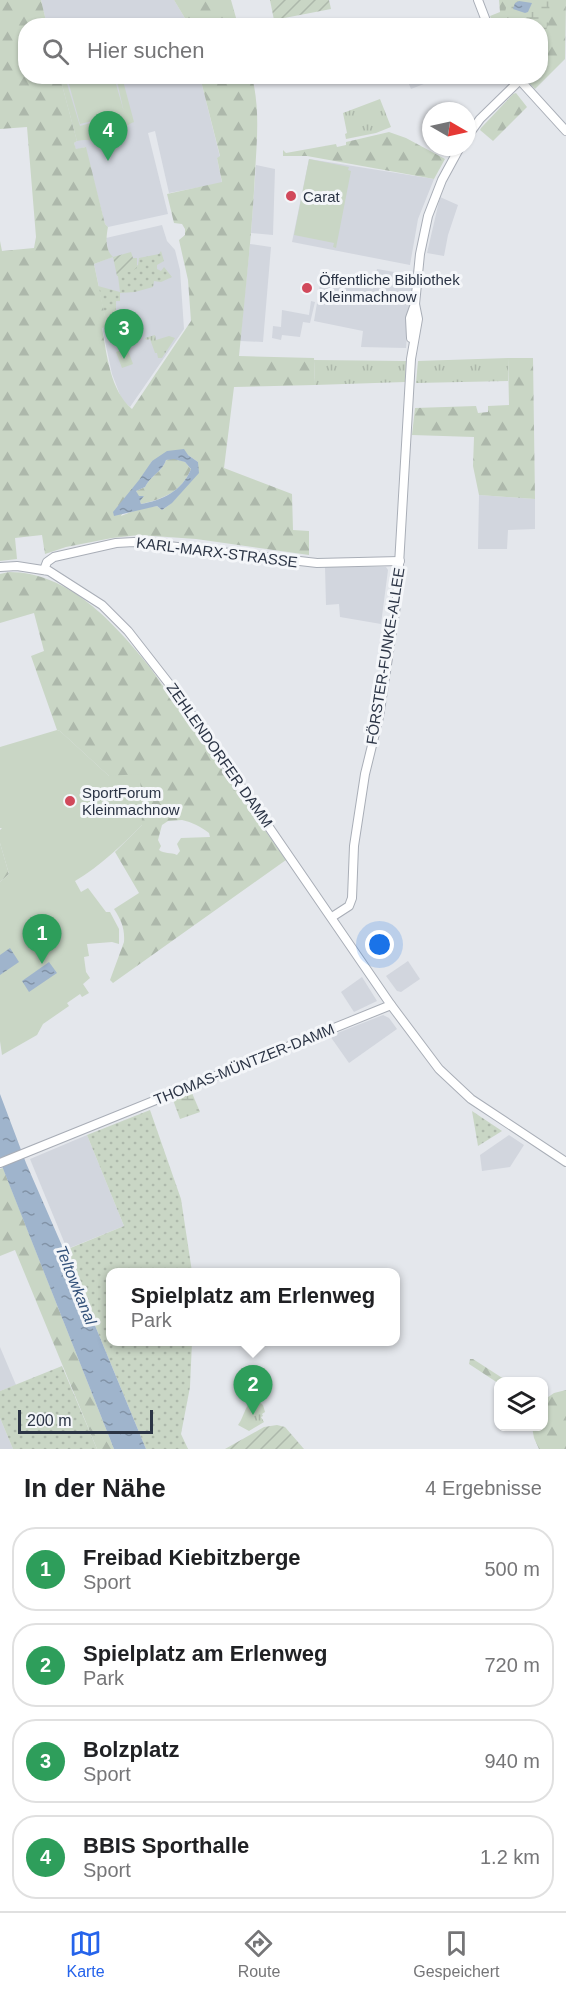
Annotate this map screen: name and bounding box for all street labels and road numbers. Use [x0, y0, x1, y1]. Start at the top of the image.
street label: KARL-MARX-STRASSE [135, 534, 299, 570]
street label: FÖRSTER-FUNKE-ALLEE [363, 566, 407, 746]
street label: ZEHLENDORFER DAMM [164, 679, 276, 831]
street label: THOMAS-MÜNTZER-DAMM [151, 1020, 337, 1108]

